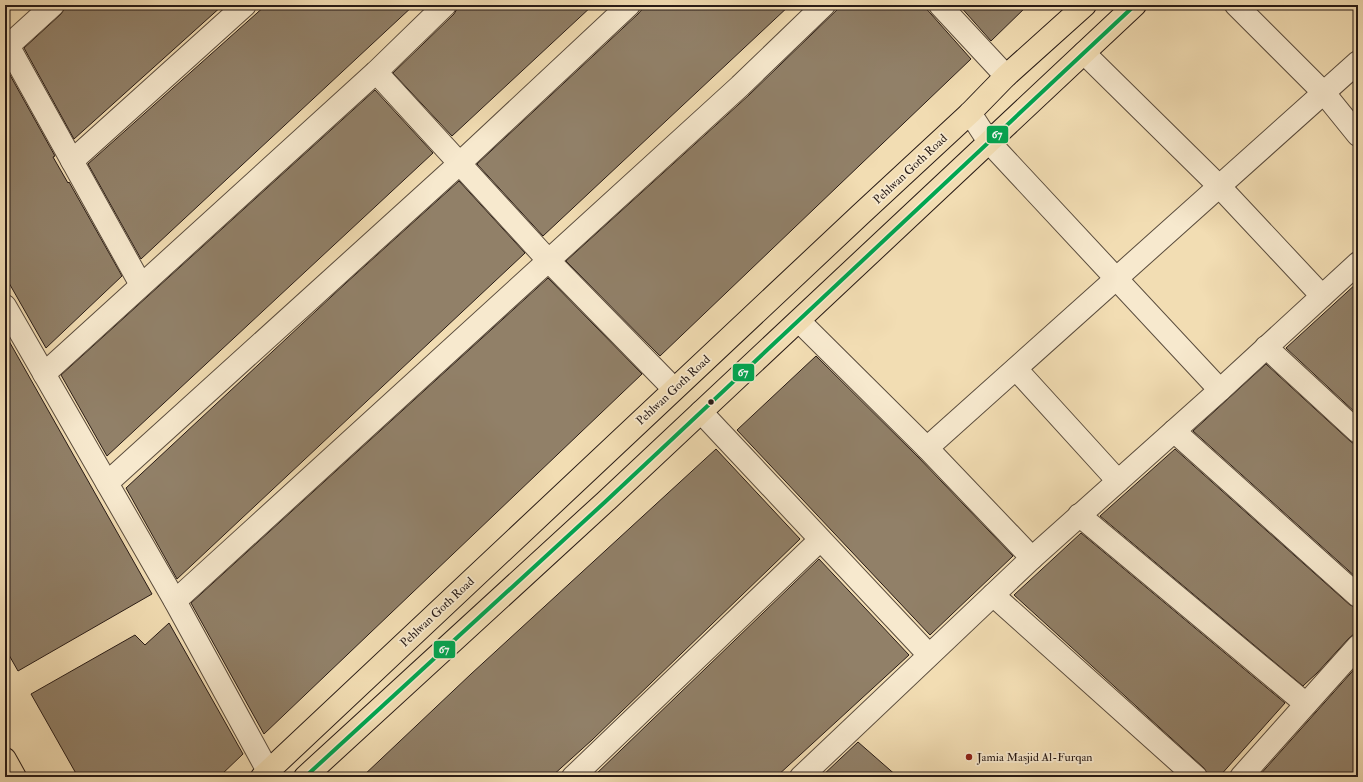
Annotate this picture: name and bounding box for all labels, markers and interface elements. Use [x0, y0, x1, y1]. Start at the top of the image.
line badge: 67 [986, 125, 1009, 144]
text: 67 [992, 128, 1003, 141]
street label: Pehlwan Goth Road [870, 131, 951, 207]
street label: Pehlwan Goth Road [633, 352, 714, 428]
line badge: 67 [732, 363, 755, 382]
text: 67 [738, 366, 749, 379]
unlabelled marker [706, 397, 716, 407]
street label: Pehlwan Goth Road [397, 574, 478, 650]
line badge: 67 [433, 640, 456, 659]
text: 67 [439, 643, 450, 656]
place label: Jamia Masjid Al-Furqan [976, 750, 1093, 765]
marker: Jamia Masjid Al-Furqan [964, 752, 974, 762]

